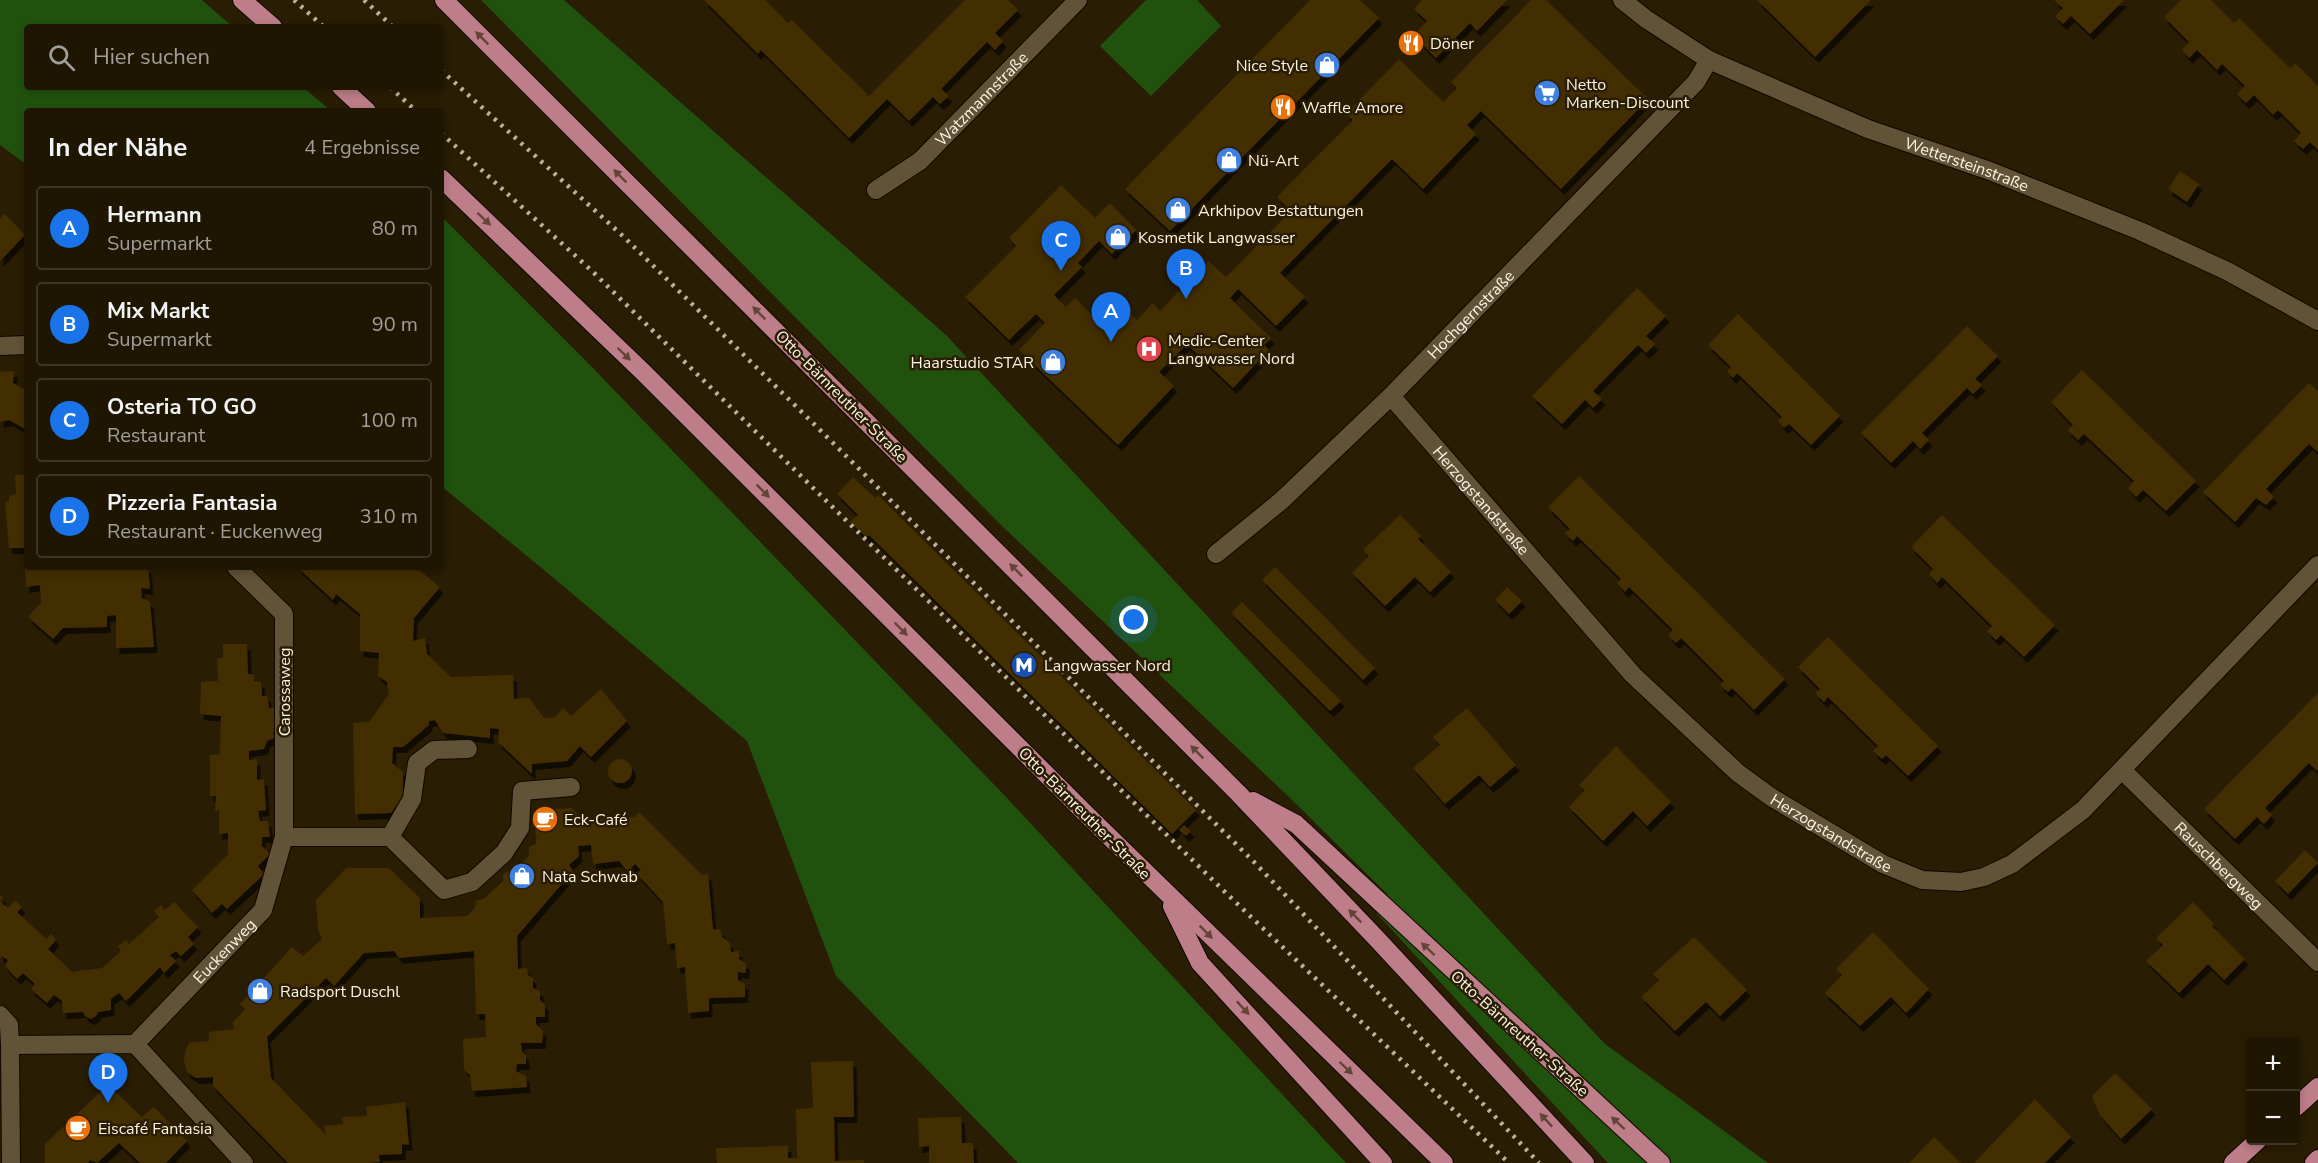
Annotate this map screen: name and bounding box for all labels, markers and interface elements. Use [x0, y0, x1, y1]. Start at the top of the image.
search box [24, 24, 444, 90]
restaurant icon: Döner [1396, 28, 1426, 58]
one-way arrow [476, 32, 490, 46]
place label: Döner [1430, 33, 1474, 55]
icon: search [45, 41, 78, 74]
text: Hier suchen [93, 42, 210, 72]
street label: Watzmannstraße [930, 47, 1033, 151]
shop icon: Nice Style [1312, 50, 1342, 80]
place label: Nice Style [1236, 55, 1308, 77]
place label: Netto Marken-Discount [1566, 74, 1690, 114]
supermarket icon: Netto Marken-Discount [1532, 78, 1562, 108]
restaurant icon: Waffle Amore [1268, 92, 1298, 122]
place label: Waffle Amore [1302, 97, 1403, 119]
text: In der Nähe [48, 130, 187, 165]
street label: Wettersteinstraße [1902, 132, 2032, 197]
text: 4 Ergebnisse [304, 134, 420, 161]
shop icon: Nü-Art [1214, 145, 1244, 175]
place label: Nü-Art [1248, 150, 1299, 172]
one-way arrow [614, 169, 628, 183]
shop icon: Arkhipov Bestattungen [1163, 195, 1193, 225]
text: Hermann [107, 200, 202, 230]
place label: Arkhipov Bestattungen [1198, 200, 1364, 222]
one-way arrow [476, 211, 490, 225]
text: A [62, 215, 77, 242]
text: 80 m [372, 215, 418, 242]
pin: C [1042, 222, 1080, 271]
shop icon: Kosmetik Langwasser [1103, 222, 1133, 252]
place label: Kosmetik Langwasser [1138, 227, 1295, 249]
text: Supermarkt [107, 230, 212, 257]
pin: B [1166, 250, 1206, 299]
street label: Hochgernstraße [1423, 266, 1520, 364]
pin: A [1092, 292, 1130, 342]
text: Mix Markt [107, 296, 209, 326]
one-way arrow [752, 307, 766, 321]
text: B [63, 311, 76, 338]
text: 90 m [372, 311, 418, 338]
text: Supermarkt [107, 326, 212, 353]
street label: Otto-Bärnreuther-Straße [770, 326, 912, 468]
place label: Medic-Center Langwasser Nord [1168, 330, 1295, 370]
hospital icon: Medic-Center Langwasser Nord [1134, 334, 1164, 364]
one-way arrow [617, 346, 631, 360]
shop icon: Haarstudio STAR [1038, 347, 1068, 377]
place label: Haarstudio STAR [911, 352, 1034, 374]
text: Osteria TO GO [107, 392, 257, 422]
text: C [63, 407, 76, 434]
text: 100 m [360, 407, 418, 434]
text: Restaurant [107, 422, 205, 449]
street label: Herzogstandstraße [1427, 442, 1534, 560]
one-way arrow [755, 483, 769, 497]
text: Pizzeria Fantasia [107, 488, 277, 518]
text: D [62, 503, 77, 530]
text: 310 m [360, 503, 418, 530]
text: Restaurant · Euckenweg [107, 518, 323, 545]
one-way arrow [1009, 563, 1023, 577]
your location [1119, 605, 1148, 634]
one-way arrow [893, 621, 907, 635]
street label: Carossaweg [274, 648, 296, 736]
metro station icon: Langwasser Nord [1009, 650, 1039, 680]
place label: Langwasser Nord [1044, 655, 1171, 677]
street label: Otto-Bärnreuther-Straße [1013, 743, 1155, 885]
one-way arrow [1190, 745, 1204, 759]
street label: Herzogstandstraße [1766, 789, 1895, 878]
cafe icon: Eck-Café [530, 804, 560, 834]
place label: Eck-Café [564, 809, 628, 831]
street label: Rauschbergweg [2169, 817, 2268, 915]
shop icon: Nata Schwab [507, 861, 537, 891]
place label: Nata Schwab [542, 866, 638, 888]
one-way arrow [1349, 910, 1363, 924]
street label: Euckenweg [188, 914, 261, 989]
one-way arrow [1198, 925, 1212, 939]
one-way arrow [1421, 943, 1436, 956]
street label: Otto-Bärnreuther-Straße [1445, 966, 1593, 1102]
shop icon: Radsport Duschl [245, 976, 275, 1006]
place label: Radsport Duschl [280, 981, 400, 1003]
one-way arrow [1236, 1001, 1250, 1016]
map controls [2246, 1037, 2300, 1145]
button: + [2246, 1037, 2300, 1091]
pin: D [88, 1054, 128, 1103]
one-way arrow [1338, 1061, 1353, 1075]
button: − [2246, 1091, 2300, 1145]
cafe icon: Eiscafé Fantasia [63, 1113, 93, 1143]
one-way arrow [1540, 1113, 1553, 1128]
one-way arrow [1611, 1116, 1626, 1130]
place label: Eiscafé Fantasia [98, 1118, 212, 1140]

